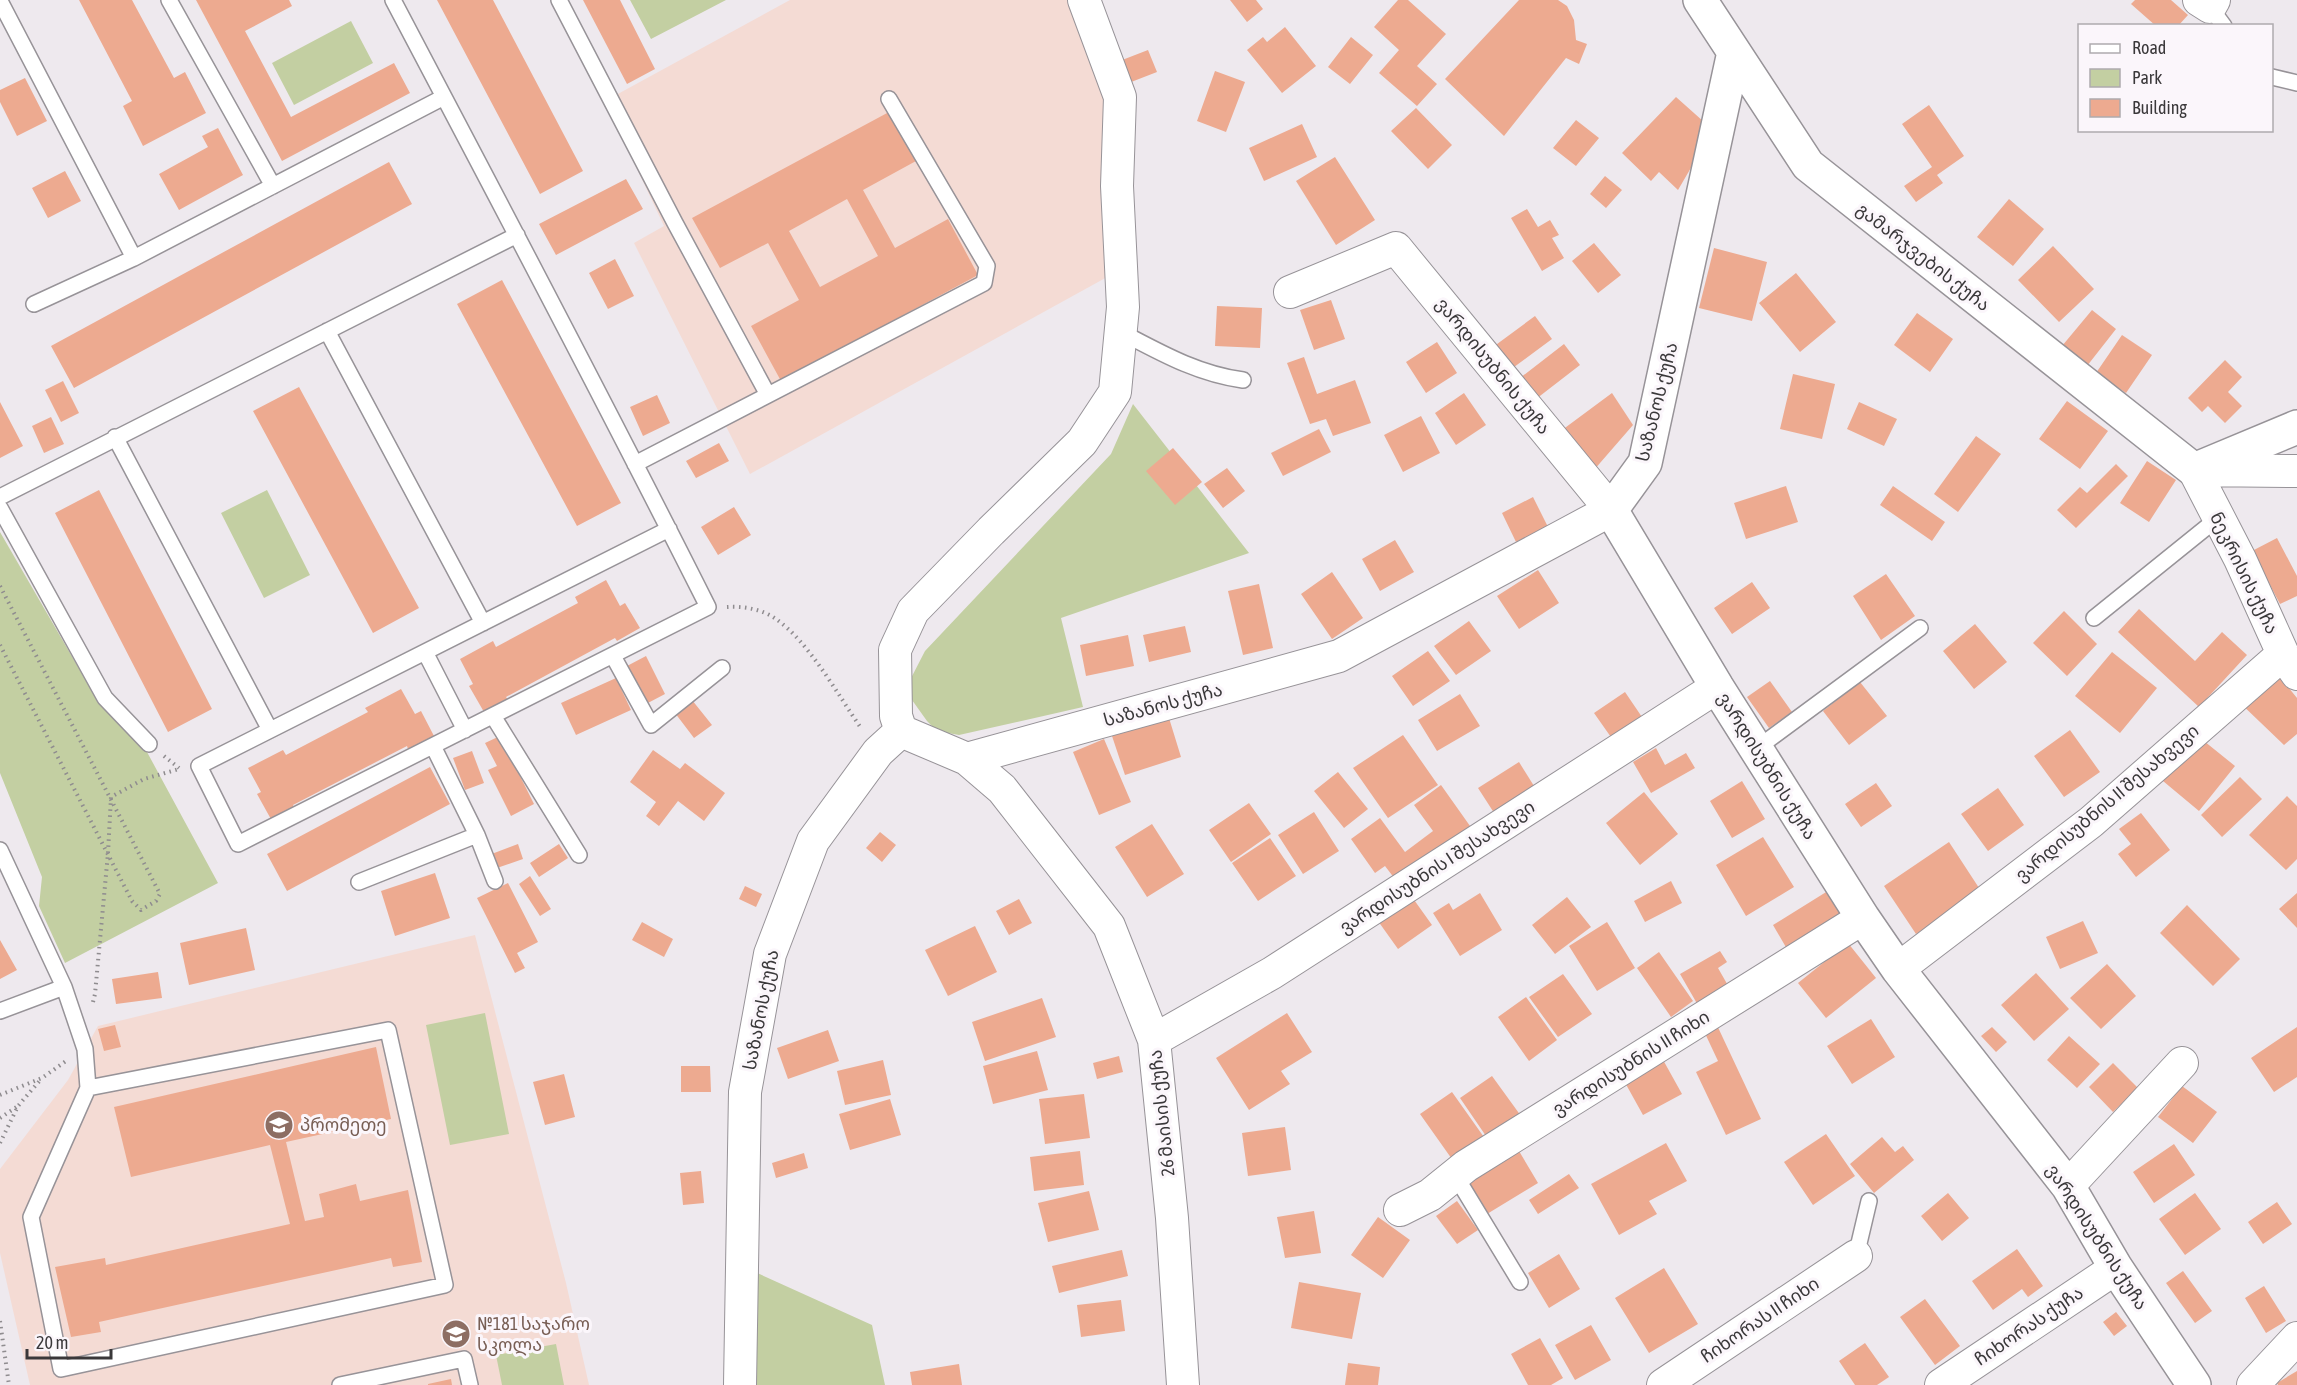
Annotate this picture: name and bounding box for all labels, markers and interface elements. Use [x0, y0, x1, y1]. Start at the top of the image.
legend [2078, 24, 2273, 132]
text: Road [2132, 37, 2166, 58]
text: Park [2132, 67, 2162, 88]
text: Building [2132, 97, 2187, 118]
street label: გამარჯვების ქუჩა [1852, 198, 1994, 316]
street label: ვარდისუბნის ქუჩა [1431, 293, 1555, 439]
street label: საზანოს ქუჩა [1632, 340, 1682, 464]
street label: ნეკრისის ქუჩა [2205, 508, 2283, 638]
street label: საზანოს ქუჩა [1101, 679, 1225, 731]
street label: ვარდისუბნის ქუჩა [1713, 688, 1821, 844]
street label: ვარდისუბნის II შესახვევი [2011, 720, 2203, 886]
street label: ვარდისუბნის I შესახვევი [1335, 796, 1539, 938]
street label: საზანოს ქუჩა [739, 948, 783, 1072]
street label: ვარდისუბნის II ჩიხი [1548, 1006, 1714, 1120]
street label: 26 მაისის ქუჩა [1144, 1049, 1180, 1177]
school or university icon: პრომეთე [263, 1109, 295, 1141]
place label: პრომეთე [300, 1114, 387, 1136]
street label: ვარდისუბნის ქუჩა [2042, 1160, 2152, 1314]
street label: ჩიხორას II ჩიხი [1697, 1272, 1823, 1367]
street label: ჩიხორას ქუჩა [1971, 1282, 2087, 1370]
place label: №181 საჯარო სკოლა [477, 1313, 590, 1356]
school or university icon: №181 საჯარო სკოლა [440, 1318, 472, 1350]
scale bar [27, 1322, 111, 1360]
text: 20 m [36, 1332, 68, 1353]

